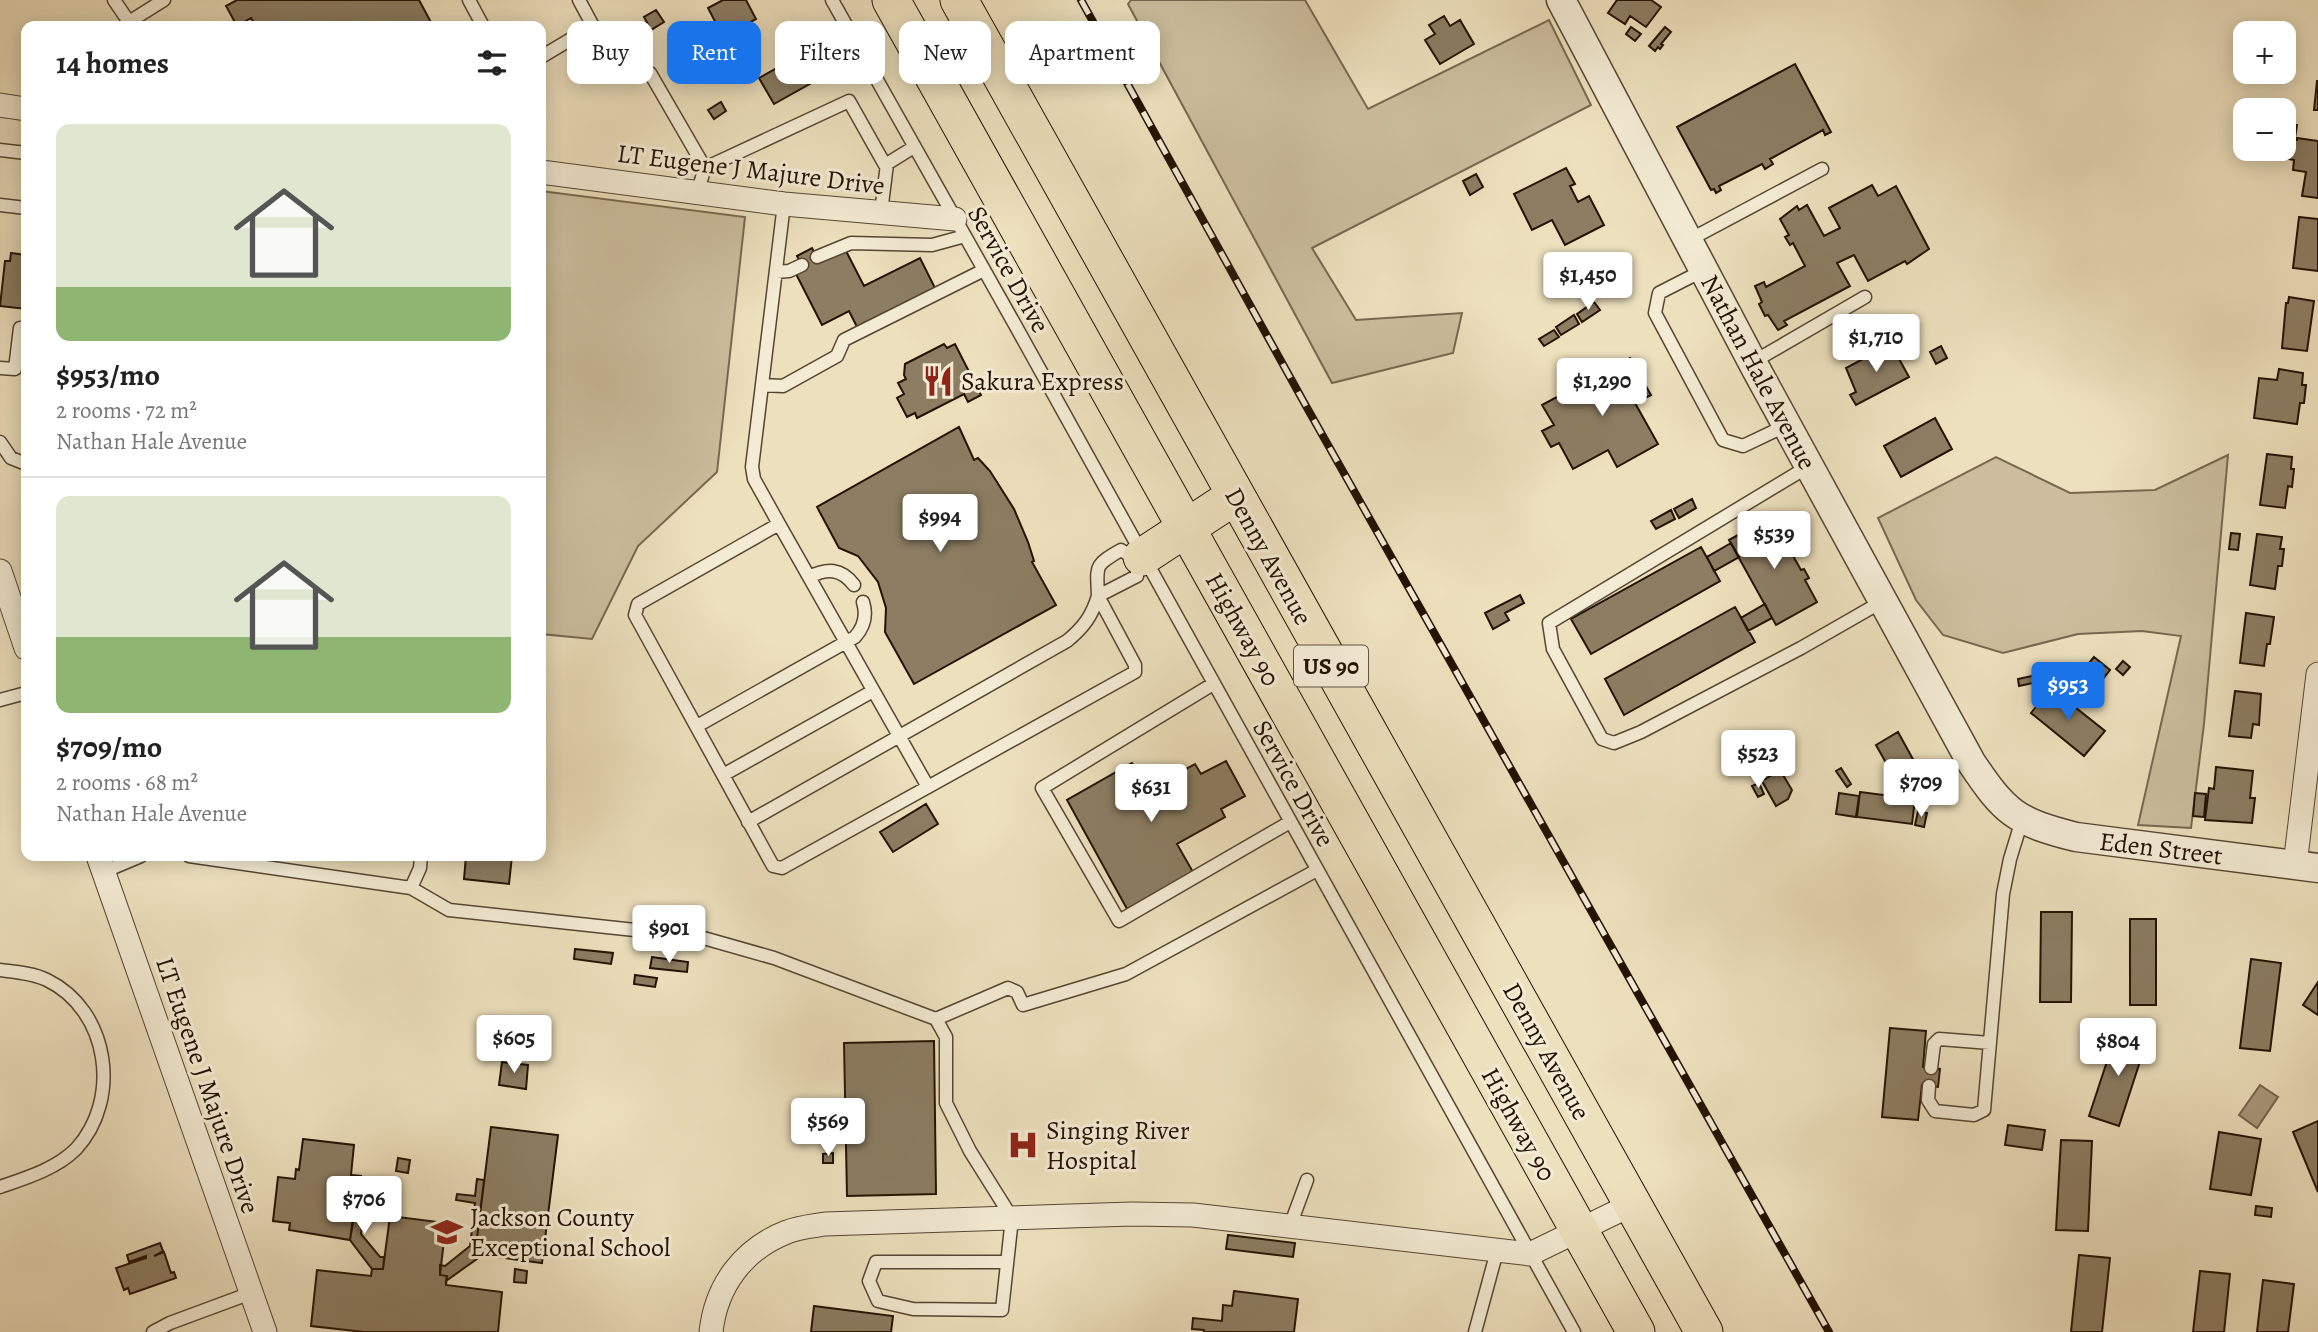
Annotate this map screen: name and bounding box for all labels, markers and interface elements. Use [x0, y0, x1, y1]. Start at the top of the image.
chip: Buy [567, 21, 653, 84]
chip: Rent [667, 21, 761, 84]
chip: Filters [775, 21, 885, 84]
chip: New [899, 21, 991, 84]
chip: Apartment [1005, 21, 1160, 84]
map controls [2233, 21, 2296, 161]
button: + [2233, 21, 2296, 84]
text: 14 homes [56, 43, 169, 83]
icon: filters [473, 44, 511, 82]
button: − [2233, 98, 2296, 161]
street label: LT Eugene J Majure Drive [615, 136, 887, 203]
icon: home [221, 170, 347, 296]
street label: Service Drive [959, 200, 1058, 339]
pin: $1,450 [1531, 252, 1645, 312]
text: $1,450 [1559, 259, 1617, 290]
street label: Nathan Hale Avenue [1692, 269, 1825, 476]
pin: $1,710 [1819, 314, 1933, 374]
text: $1,710 [1849, 321, 1903, 352]
text: $953/mo [56, 355, 160, 395]
pin: $1,290 [1545, 358, 1659, 418]
restaurant icon: Sakura Express [921, 364, 955, 398]
place label: Sakura Express [961, 364, 1124, 399]
text: $1,290 [1573, 365, 1631, 396]
text: 2 rooms · 72 m² [56, 395, 197, 426]
text: Nathan Hale Avenue [56, 426, 247, 457]
street label: Denny Avenue [1216, 481, 1321, 631]
pin: $994 [899, 494, 981, 554]
text: $994 [919, 501, 961, 532]
pin: $539 [1733, 512, 1815, 571]
text: $539 [1753, 518, 1795, 549]
icon: home [221, 542, 347, 668]
street label: Highway 90 [1197, 566, 1288, 692]
road number: US 90 [1294, 646, 1368, 686]
pin: $953 [2027, 662, 2109, 722]
text: $953 [2047, 669, 2089, 700]
street label: Service Drive [1244, 714, 1343, 853]
text: $709/mo [56, 727, 162, 767]
pin: $523 [1717, 730, 1799, 790]
text: $523 [1737, 737, 1779, 768]
pin: $709 [1880, 760, 1962, 819]
pin: $631 [1110, 764, 1192, 824]
text: $709 [1900, 766, 1942, 797]
text: 2 rooms · 68 m² [56, 767, 198, 798]
text: $631 [1131, 771, 1171, 802]
text: Nathan Hale Avenue [56, 798, 247, 829]
street label: Eden Street [2097, 824, 2225, 873]
pin: $901 [628, 906, 710, 965]
text: $901 [648, 912, 690, 943]
street label: LT Eugene J Majure Drive [147, 952, 268, 1218]
street label: Denny Avenue [1494, 976, 1599, 1126]
pin: $605 [473, 1016, 555, 1075]
pin: $804 [2077, 1018, 2159, 1078]
text: $605 [493, 1022, 535, 1053]
text: $804 [2096, 1025, 2140, 1056]
street label: Highway 90 [1473, 1061, 1564, 1187]
pin: $569 [787, 1098, 869, 1158]
text: $569 [807, 1105, 849, 1136]
place label: Singing River Hospital [1046, 1113, 1190, 1178]
hospital icon: Singing River Hospital [1006, 1128, 1040, 1162]
pin: $706 [323, 1176, 405, 1236]
text: $706 [343, 1183, 385, 1214]
place label: Jackson County Exceptional School [470, 1200, 670, 1265]
school or university icon: Jackson County Exceptional School [430, 1215, 464, 1249]

